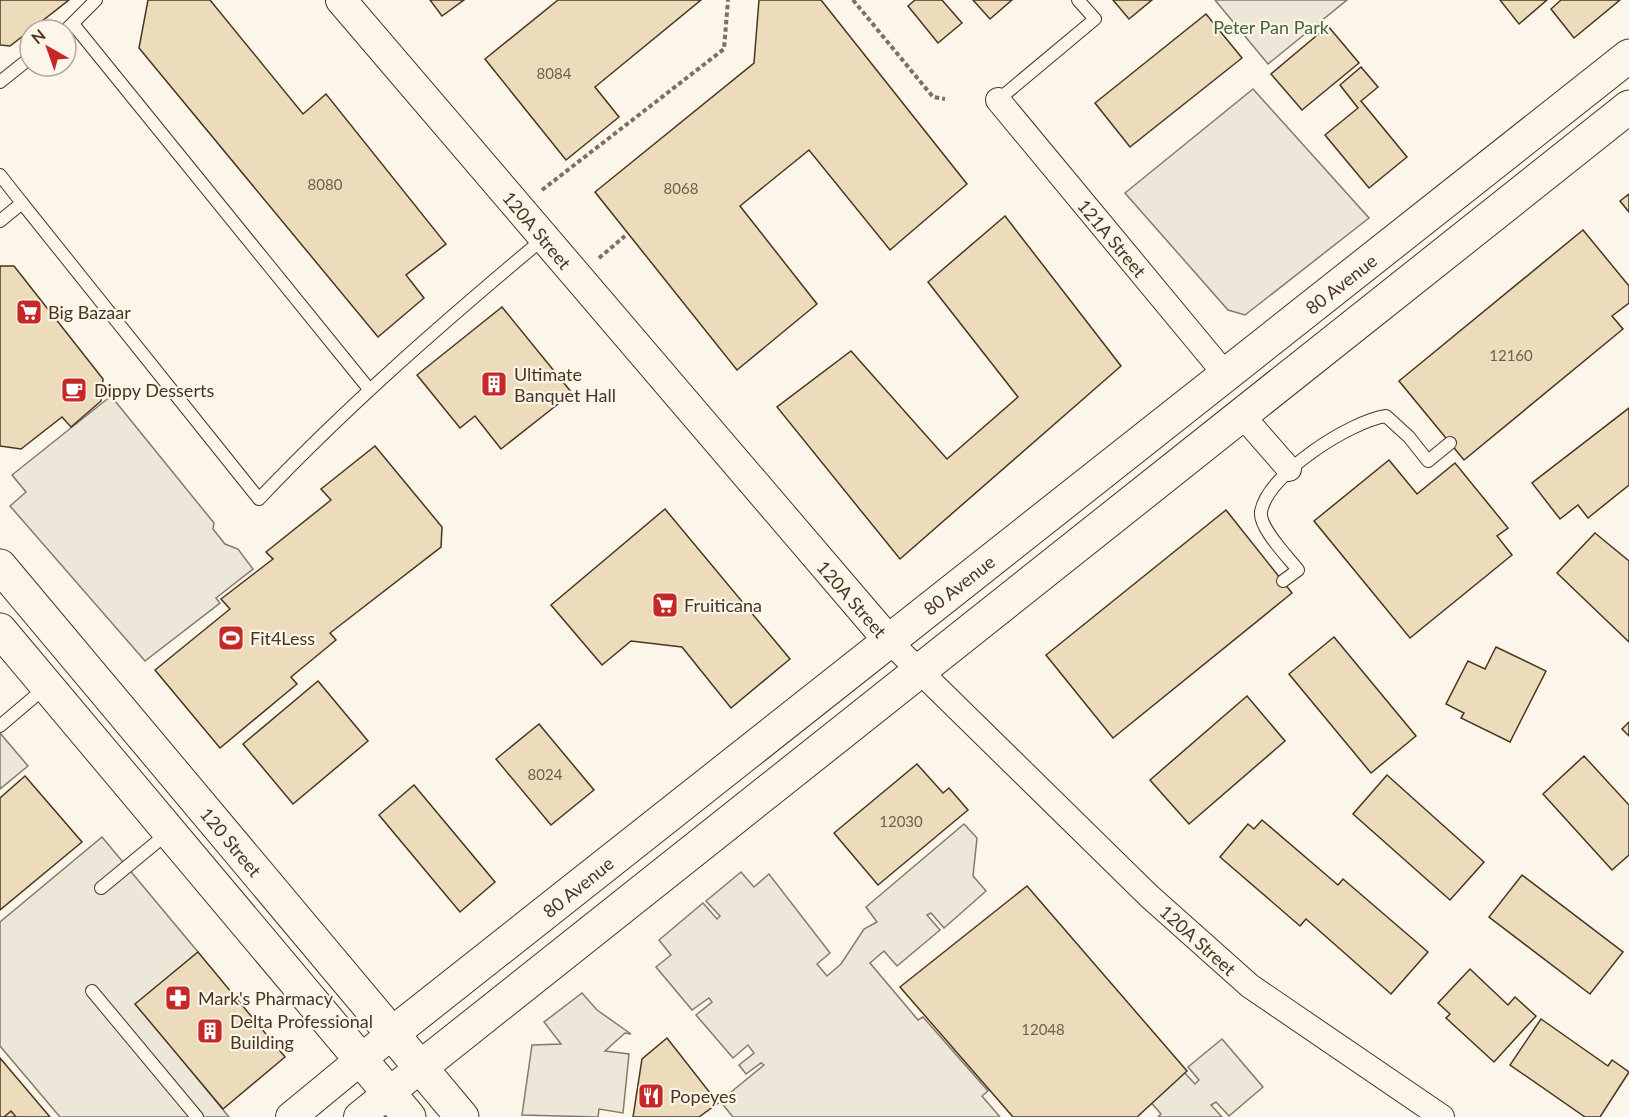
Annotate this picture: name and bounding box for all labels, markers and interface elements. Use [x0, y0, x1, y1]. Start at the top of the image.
park label: Peter Pan Park [1213, 16, 1330, 38]
north arrow [18, 18, 78, 78]
text: N [27, 25, 49, 47]
house number: 8084 [537, 64, 572, 82]
house number: 8080 [308, 175, 343, 193]
house number: 8068 [664, 179, 698, 197]
street label: 120A Street [498, 187, 576, 274]
street label: 121A Street [1073, 195, 1151, 282]
street label: 80 Avenue [1301, 249, 1381, 319]
supermarket icon: Big Bazaar [14, 297, 44, 327]
place label: Big Bazaar [48, 301, 131, 323]
house number: 12160 [1489, 346, 1533, 364]
place label: Ultimate Banquet Hall [514, 363, 616, 406]
building icon: Ultimate Banquet Hall [479, 369, 509, 399]
cafe icon: Dippy Desserts [59, 375, 89, 405]
place label: Dippy Desserts [94, 379, 214, 401]
street label: 80 Avenue [919, 550, 999, 620]
street label: 120A Street [813, 556, 892, 642]
supermarket icon: Fruiticana [650, 590, 680, 620]
place label: Fruiticana [684, 594, 762, 616]
sports icon: Fit4Less [216, 623, 246, 653]
place label: Fit4Less [250, 627, 315, 649]
house number: 8024 [528, 765, 563, 783]
street label: 120 Street [196, 803, 267, 881]
house number: 12030 [879, 812, 923, 830]
street label: 80 Avenue [538, 852, 618, 922]
street label: 120A Street [1155, 900, 1241, 980]
pharmacy icon: Mark's Pharmacy [163, 983, 193, 1013]
place label: Mark's Pharmacy [198, 987, 334, 1009]
place label: Delta Professional Building [230, 1010, 373, 1053]
building icon: Delta Professional Building [195, 1016, 225, 1046]
house number: 12048 [1021, 1020, 1065, 1038]
restaurant icon: Popeyes [636, 1081, 666, 1111]
place label: Popeyes [670, 1085, 736, 1107]

